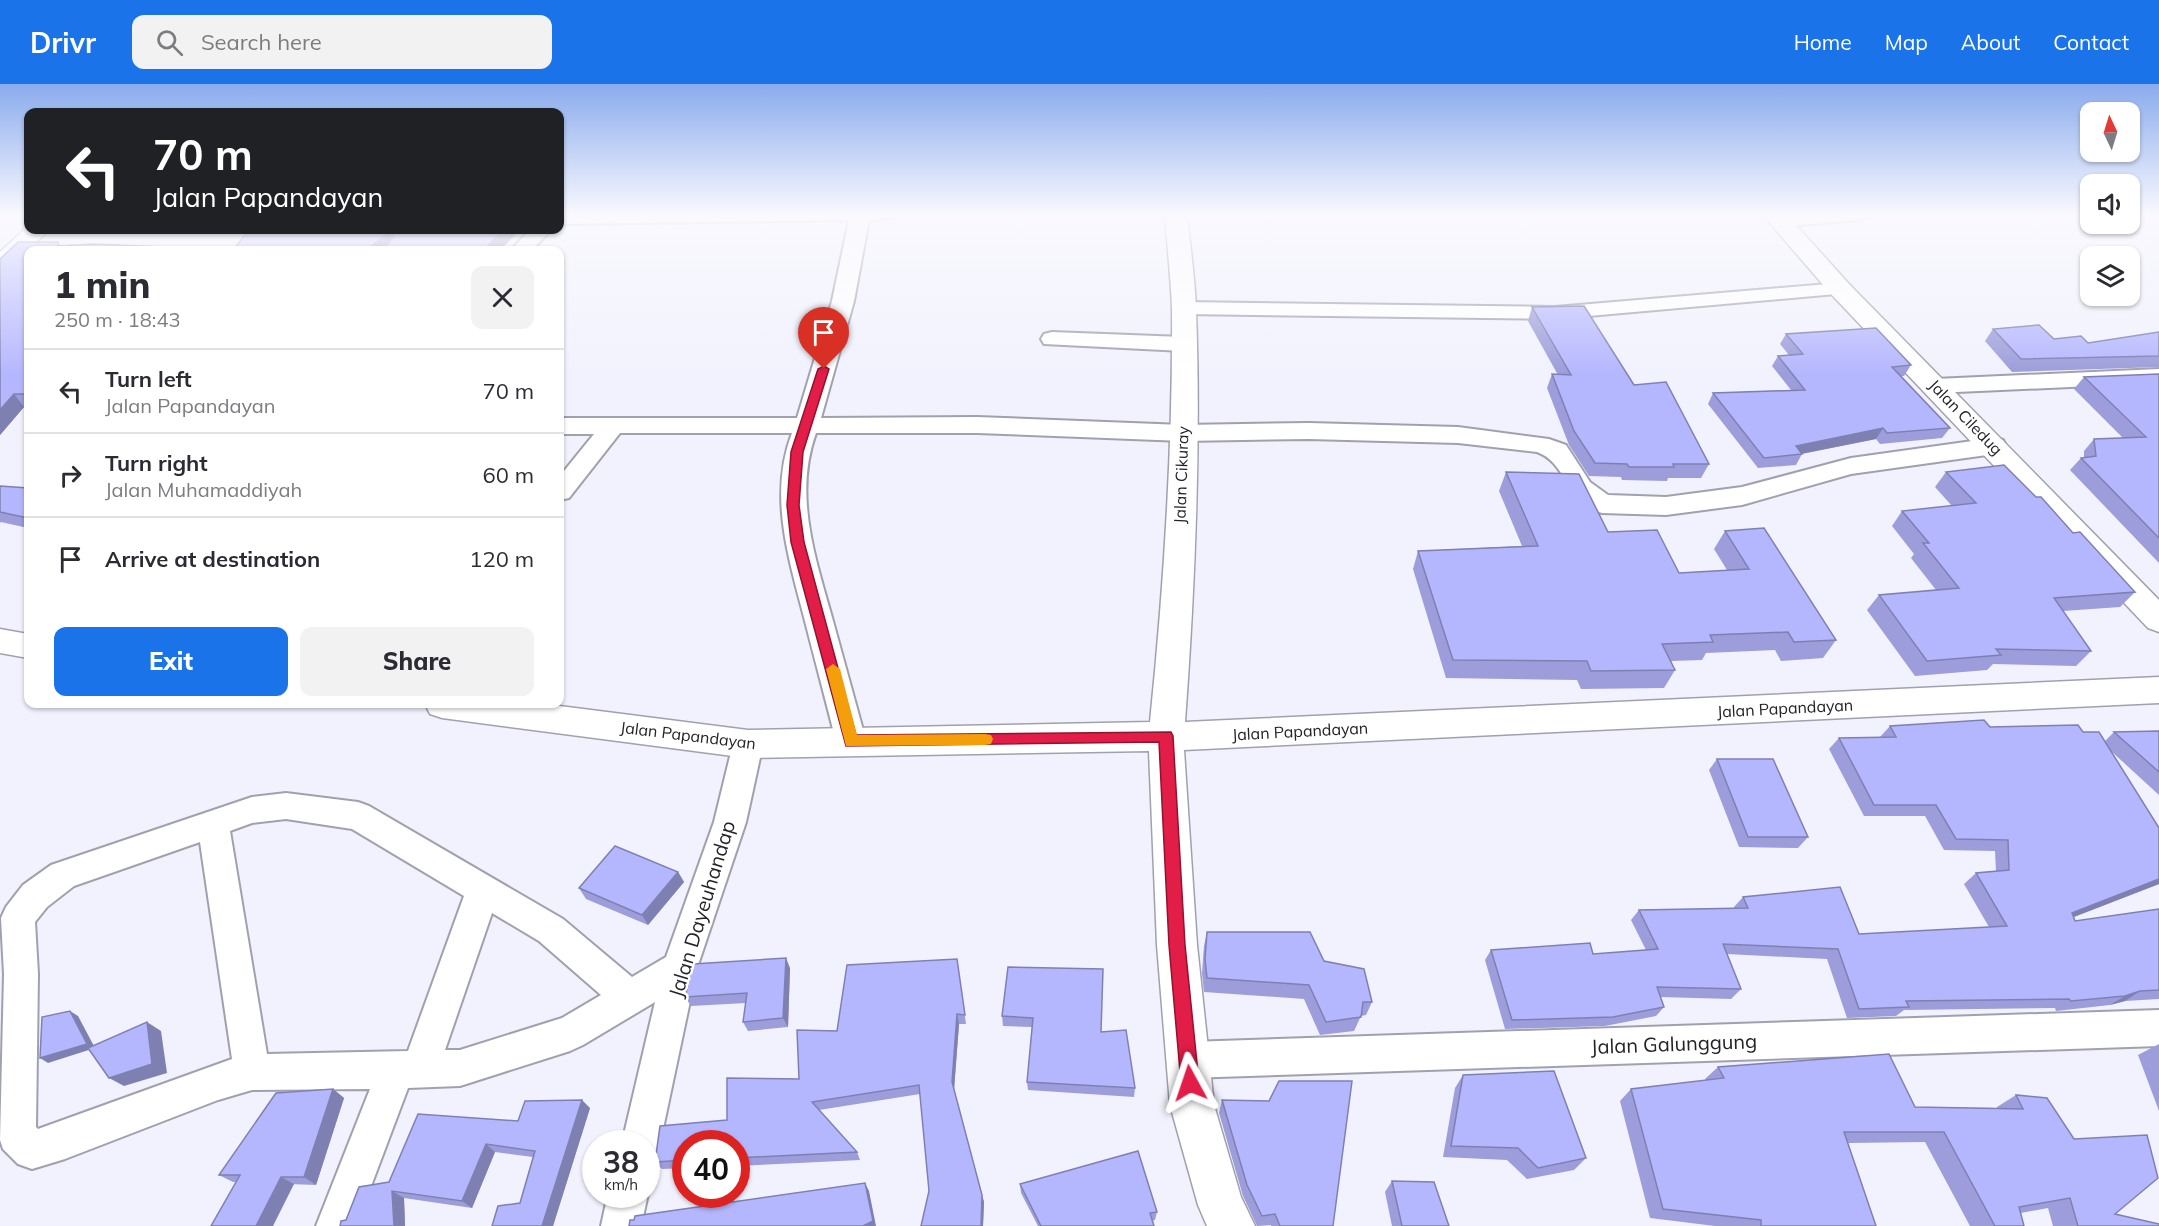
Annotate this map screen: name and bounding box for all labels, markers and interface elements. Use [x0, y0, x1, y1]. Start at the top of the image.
search box [132, 15, 552, 69]
text: Drivr [30, 25, 96, 60]
icon: search [153, 26, 186, 59]
text: Search here [201, 28, 322, 56]
text: Home [1794, 29, 1852, 55]
text: Map [1885, 29, 1928, 55]
text: About [1961, 29, 2020, 55]
text: Contact [2053, 29, 2129, 55]
north arrow [2080, 102, 2140, 162]
map controls [2080, 102, 2140, 306]
text: 70 m [153, 128, 253, 181]
icon: left [54, 132, 132, 210]
button: sound [2080, 174, 2140, 234]
text: Jalan Papandayan [153, 180, 383, 214]
button: layers [2080, 246, 2140, 306]
text: 1 min [54, 262, 150, 307]
button: close [471, 266, 534, 329]
text: 250 m · 18:43 [54, 307, 180, 332]
pin [798, 307, 849, 369]
icon: arrive [807, 316, 840, 349]
text: Turn left [105, 365, 192, 393]
icon: left [54, 375, 87, 408]
street label: Jalan Ciledug [1925, 375, 2007, 459]
text: 70 m [483, 377, 534, 405]
text: Jalan Papandayan [105, 393, 276, 418]
street label: Jalan Cikuray [1169, 425, 1193, 524]
text: Turn right [105, 449, 208, 477]
icon: right [54, 459, 87, 492]
text: 60 m [483, 461, 534, 489]
text: Jalan Muhamaddiyah [105, 477, 302, 502]
icon: arrive [54, 543, 87, 576]
text: Arrive at destination [105, 545, 320, 573]
text: 120 m [469, 545, 534, 573]
button: Exit [54, 627, 288, 696]
button: Share [300, 627, 534, 696]
street label: Jalan Papandayan [1716, 694, 1854, 722]
street label: Jalan Papandayan [619, 717, 757, 753]
street label: Jalan Papandayan [1231, 717, 1369, 745]
street label: Jalan Dayeuhandap [663, 817, 740, 1000]
street label: Jalan Galunggung [1590, 1028, 1758, 1059]
position arrow [1158, 1051, 1222, 1115]
speed limit sign: 40 [672, 1130, 750, 1208]
text: 38 [603, 1143, 639, 1181]
text: km/h [604, 1175, 638, 1194]

